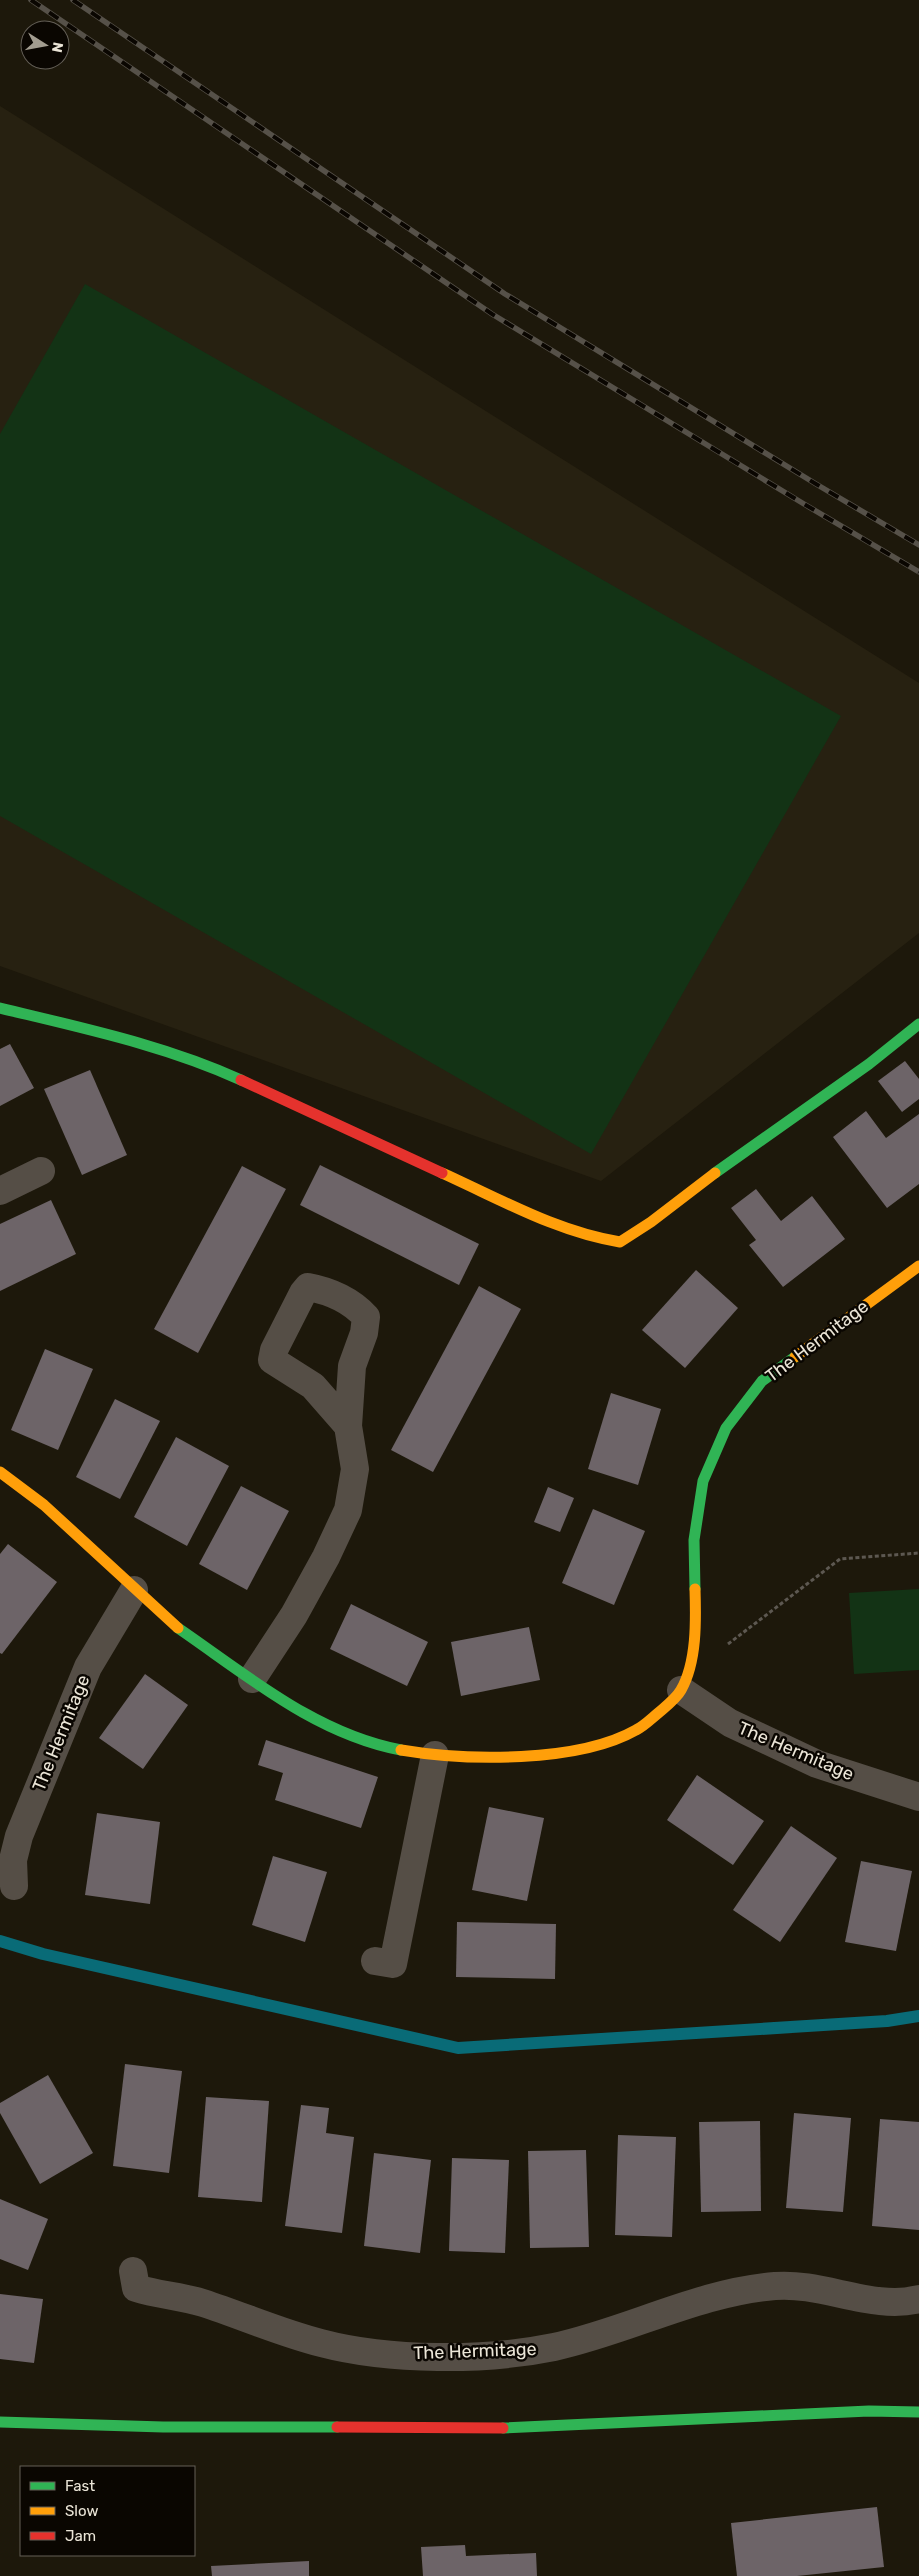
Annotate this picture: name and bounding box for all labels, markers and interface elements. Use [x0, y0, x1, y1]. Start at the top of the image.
north arrow [20, 20, 70, 70]
text: N [48, 41, 67, 54]
street label: The Hermitage [761, 1295, 873, 1387]
street label: The Hermitage [28, 1672, 94, 1794]
street label: The Hermitage [735, 1717, 857, 1785]
street label: The Hermitage [413, 2338, 537, 2364]
legend [20, 2466, 195, 2556]
text: Fast [65, 2477, 95, 2495]
text: Slow [65, 2502, 98, 2520]
text: Jam [65, 2527, 96, 2545]

